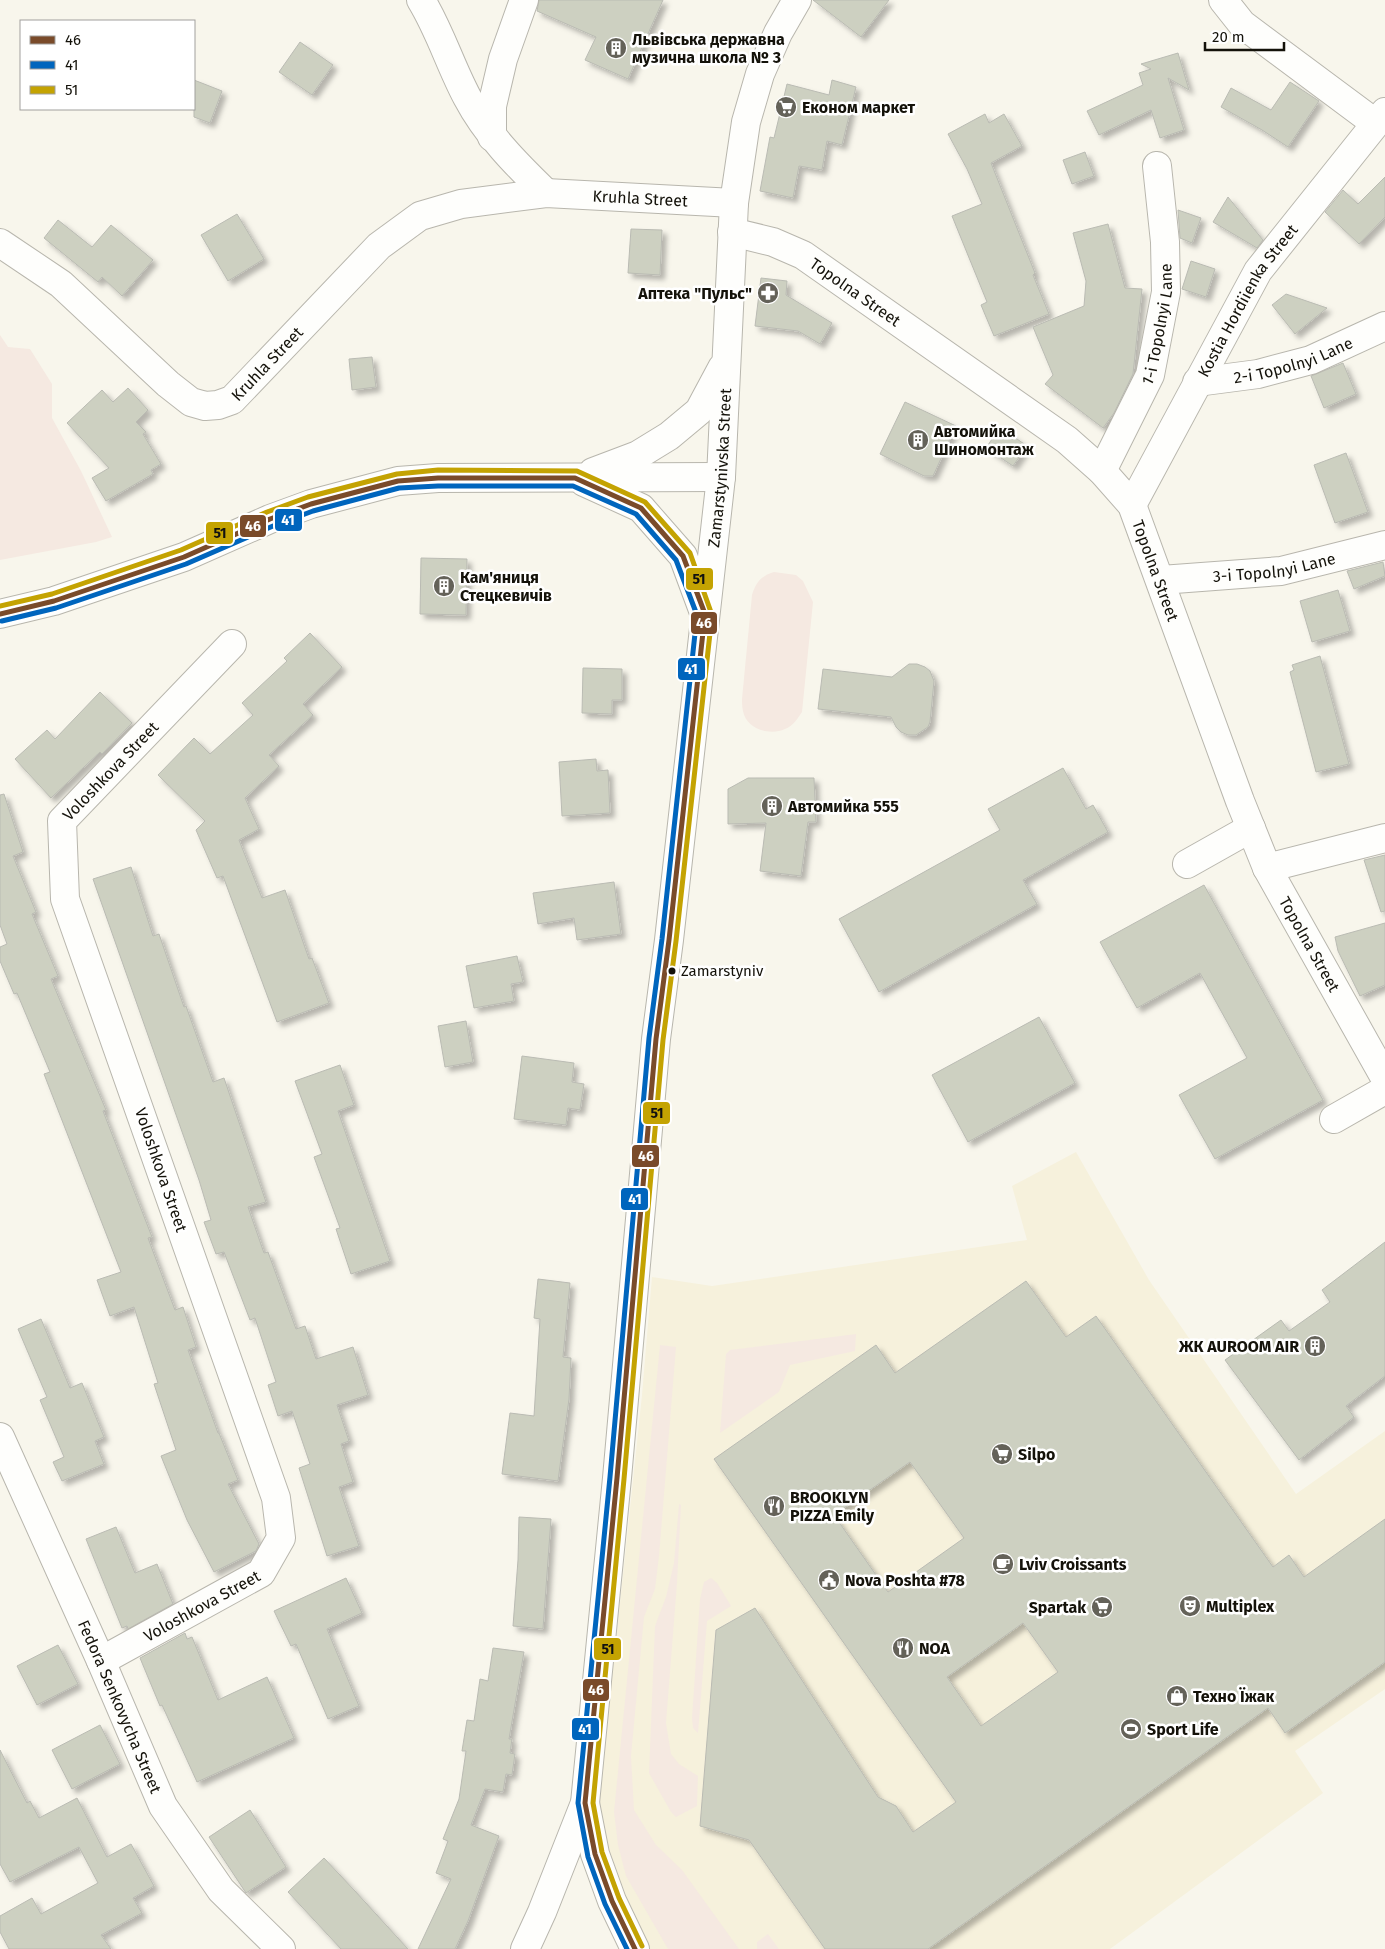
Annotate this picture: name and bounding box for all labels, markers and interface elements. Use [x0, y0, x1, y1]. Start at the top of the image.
legend [20, 20, 195, 110]
scale bar [1205, 20, 1284, 52]
text: 20 m [1212, 28, 1245, 46]
place label: Львівська державна музична школа № 3 [632, 30, 785, 67]
text: 46 [65, 31, 81, 49]
building icon: Львівська державна музична школа № 3 [604, 36, 628, 60]
text: 41 [65, 56, 79, 74]
text: 51 [65, 81, 78, 99]
supermarket icon: Економ маркет [774, 95, 798, 119]
place label: Економ маркет [802, 98, 915, 117]
street label: Kruhla Street [592, 186, 688, 210]
street label: Kostia Hordiienka Street [1193, 220, 1301, 380]
street label: Topolna Street [807, 254, 905, 330]
street label: 1-i Topolnyi Lane [1137, 263, 1176, 388]
pharmacy icon: Аптека "Пульс" [756, 281, 780, 305]
place label: Аптека "Пульс" [637, 284, 752, 303]
street label: Kruhla Street [227, 322, 307, 405]
street label: 2-i Topolnyi Lane [1232, 333, 1356, 387]
street label: Zamarstynivska Street [704, 387, 735, 548]
place label: Автомийка Шиномонтаж [933, 422, 1035, 459]
building icon: Автомийка Шиномонтаж [906, 428, 930, 452]
line badge: 41 [274, 508, 303, 532]
text: 41 [281, 512, 295, 529]
line badge: 46 [239, 514, 267, 538]
street label: Topolna Street [1129, 517, 1183, 624]
text: 46 [245, 518, 261, 535]
line badge: 51 [205, 521, 234, 545]
text: 51 [213, 525, 227, 542]
street label: 3-i Topolnyi Lane [1212, 548, 1337, 586]
line badge: 51 [685, 567, 714, 591]
place label: Кам'яниця Стецкевичів [460, 568, 552, 605]
text: 51 [692, 571, 706, 588]
building icon: Кам'яниця Стецкевичів [432, 574, 456, 598]
line badge: 46 [690, 611, 718, 635]
text: 46 [696, 615, 712, 632]
line badge: 41 [677, 657, 706, 681]
text: 41 [684, 661, 698, 678]
street label: Voloshkova Street [58, 717, 162, 824]
building icon: Автомийка 555 [760, 794, 784, 818]
place label: Автомийка 555 [787, 797, 899, 816]
street label: Topolna Street [1275, 893, 1344, 995]
place label: Zamarstyniv [681, 962, 764, 980]
marker: Zamarstyniv [667, 966, 677, 976]
line badge: 51 [642, 1101, 671, 1125]
street label: Voloshkova Street [131, 1105, 191, 1235]
text: 51 [650, 1105, 664, 1122]
line badge: 46 [631, 1144, 660, 1168]
text: 46 [638, 1148, 654, 1165]
line badge: 41 [620, 1187, 649, 1211]
text: 41 [628, 1191, 642, 1208]
building icon: ЖК AUROOM AIR [1303, 1334, 1327, 1358]
place label: ЖК AUROOM AIR [1178, 1337, 1299, 1356]
supermarket icon: Silpo [990, 1442, 1014, 1466]
place label: Silpo [1018, 1445, 1055, 1464]
place label: BROOKLYN PIZZA Emily [790, 1488, 875, 1525]
restaurant icon: BROOKLYN PIZZA Emily [762, 1494, 786, 1518]
cafe icon: Lviv Croissants [991, 1552, 1015, 1576]
place label: Lviv Croissants [1019, 1555, 1127, 1574]
street label: Voloshkova Street [140, 1566, 264, 1645]
public building icon: Nova Poshta #78 [817, 1568, 841, 1592]
place label: Nova Poshta #78 [845, 1571, 965, 1590]
theatre icon: Multiplex [1178, 1594, 1202, 1618]
supermarket icon: Spartak [1090, 1595, 1114, 1619]
place label: Multiplex [1206, 1597, 1275, 1616]
place label: Spartak [1029, 1598, 1086, 1617]
street label: Fedora Senkovycha Street [74, 1617, 166, 1796]
restaurant icon: NOA [891, 1636, 915, 1660]
line badge: 51 [593, 1637, 622, 1661]
place label: NOA [919, 1639, 951, 1658]
text: 51 [601, 1641, 615, 1658]
line badge: 46 [582, 1678, 610, 1702]
text: 46 [588, 1682, 604, 1699]
shop icon: Техно Їжак [1165, 1684, 1189, 1708]
place label: Техно Їжак [1193, 1687, 1274, 1706]
line badge: 41 [571, 1717, 600, 1741]
sports icon: Sport Life [1119, 1717, 1143, 1741]
place label: Sport Life [1147, 1720, 1219, 1739]
text: 41 [578, 1721, 592, 1738]

